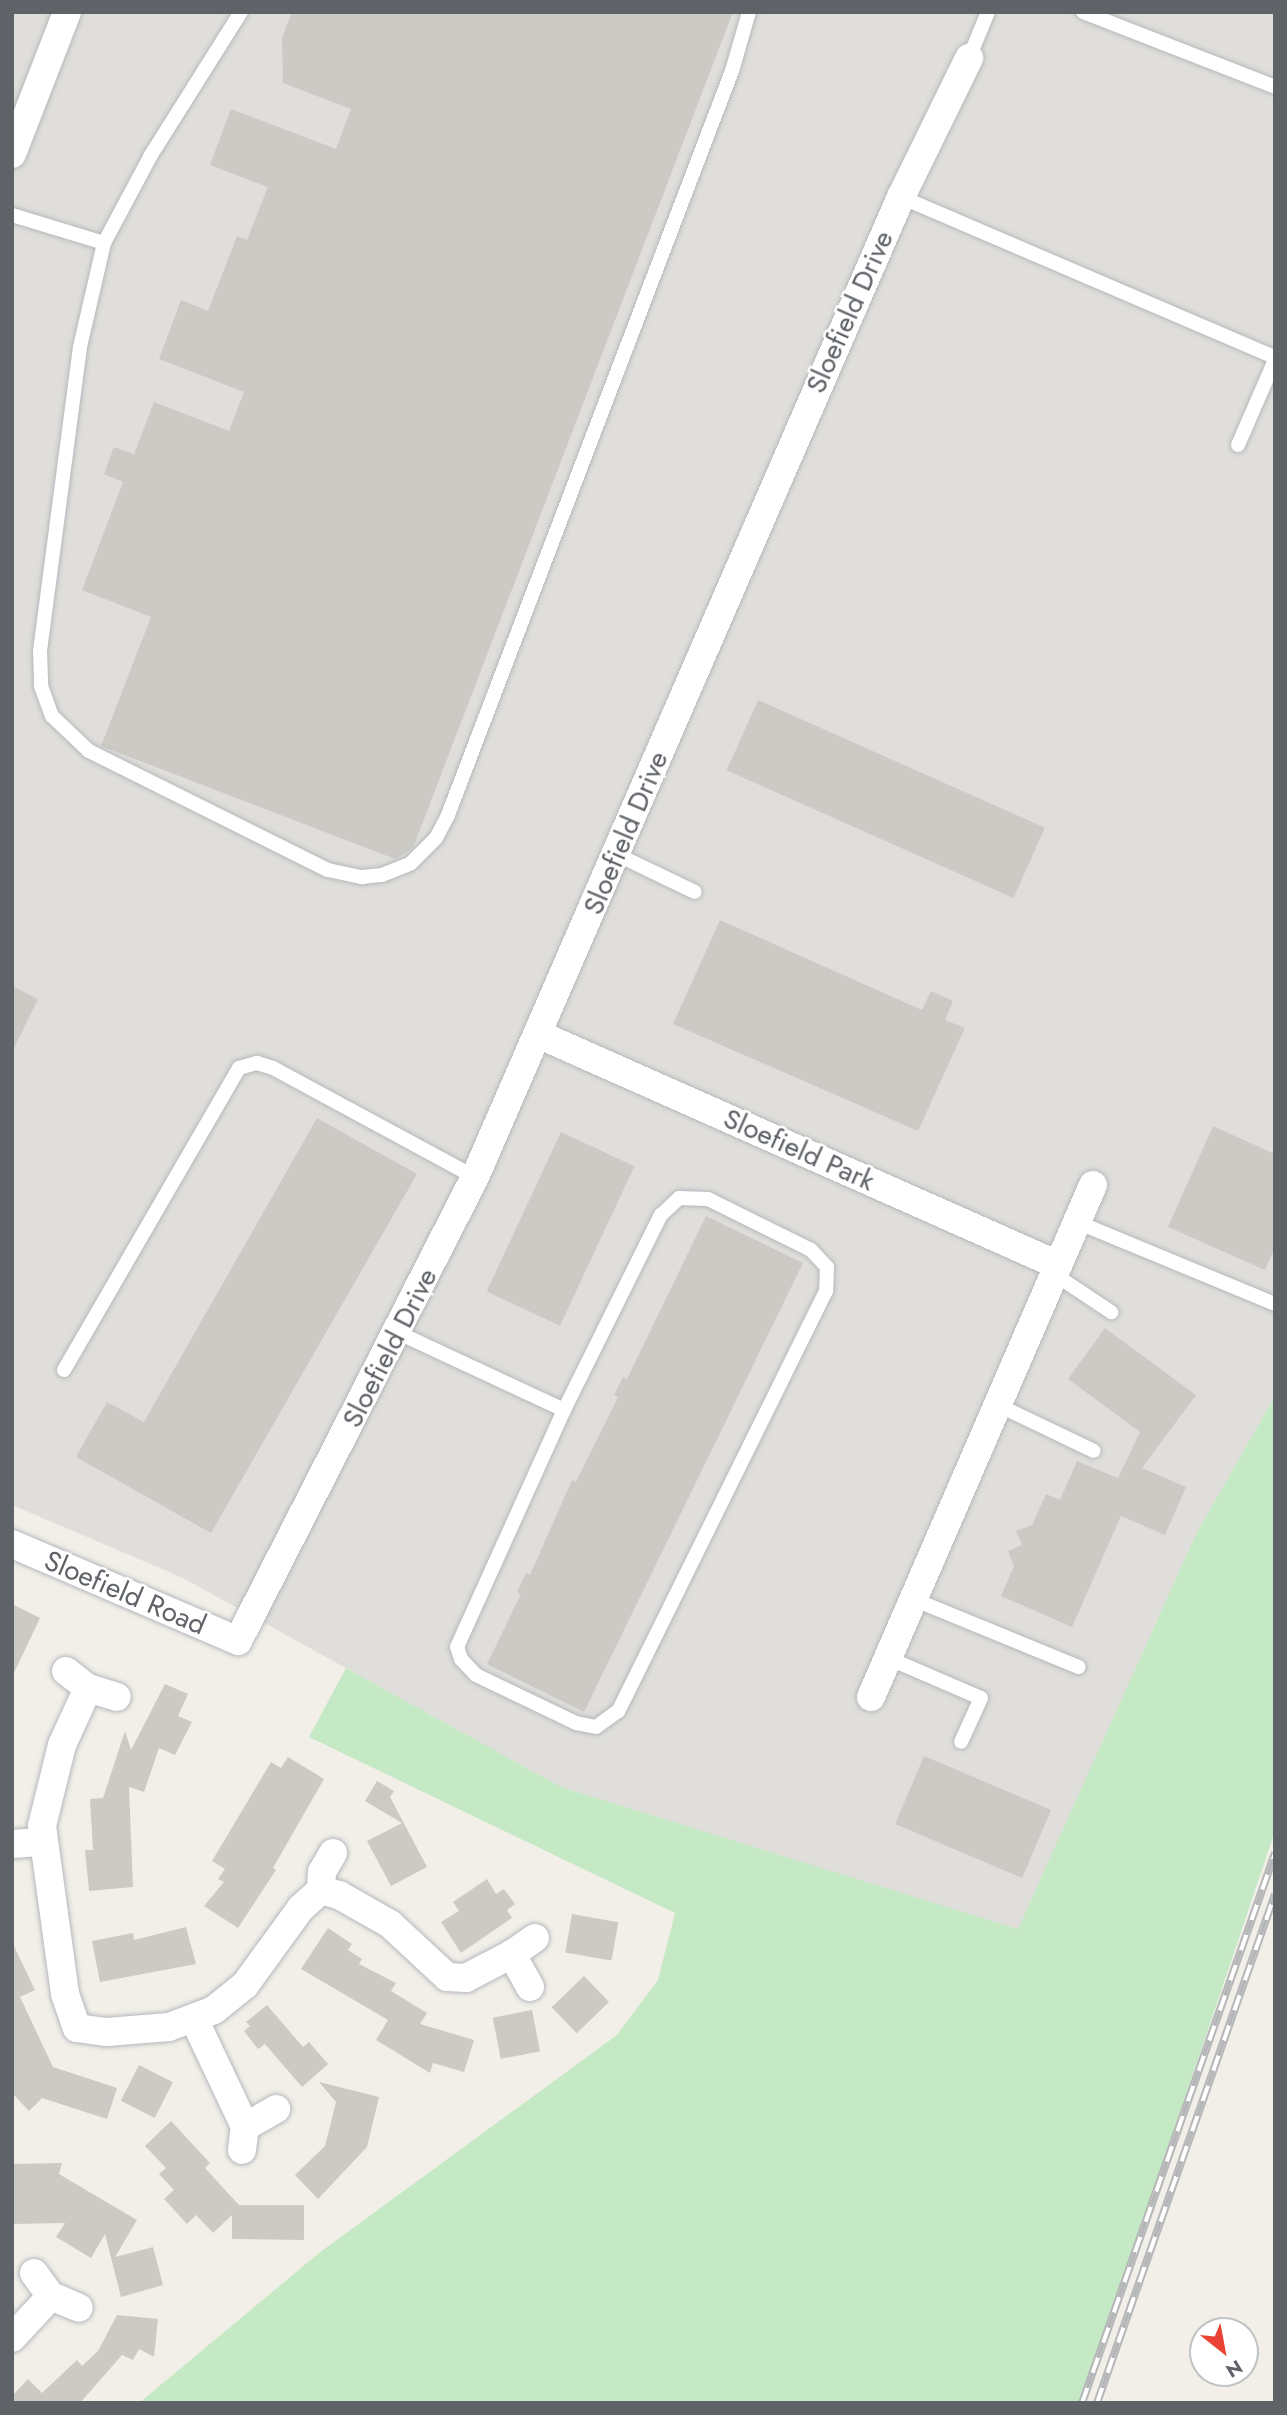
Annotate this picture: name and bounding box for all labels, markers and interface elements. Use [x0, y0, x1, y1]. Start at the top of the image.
street label: Sloefield Drive [799, 226, 901, 398]
street label: Sloefield Drive [576, 746, 676, 920]
street label: Sloefield Park [718, 1102, 880, 1198]
street label: Sloefield Drive [335, 1263, 445, 1433]
street label: Sloefield Road [39, 1544, 211, 1642]
north arrow [1189, 2317, 1259, 2387]
text: N [1221, 2353, 1247, 2384]

